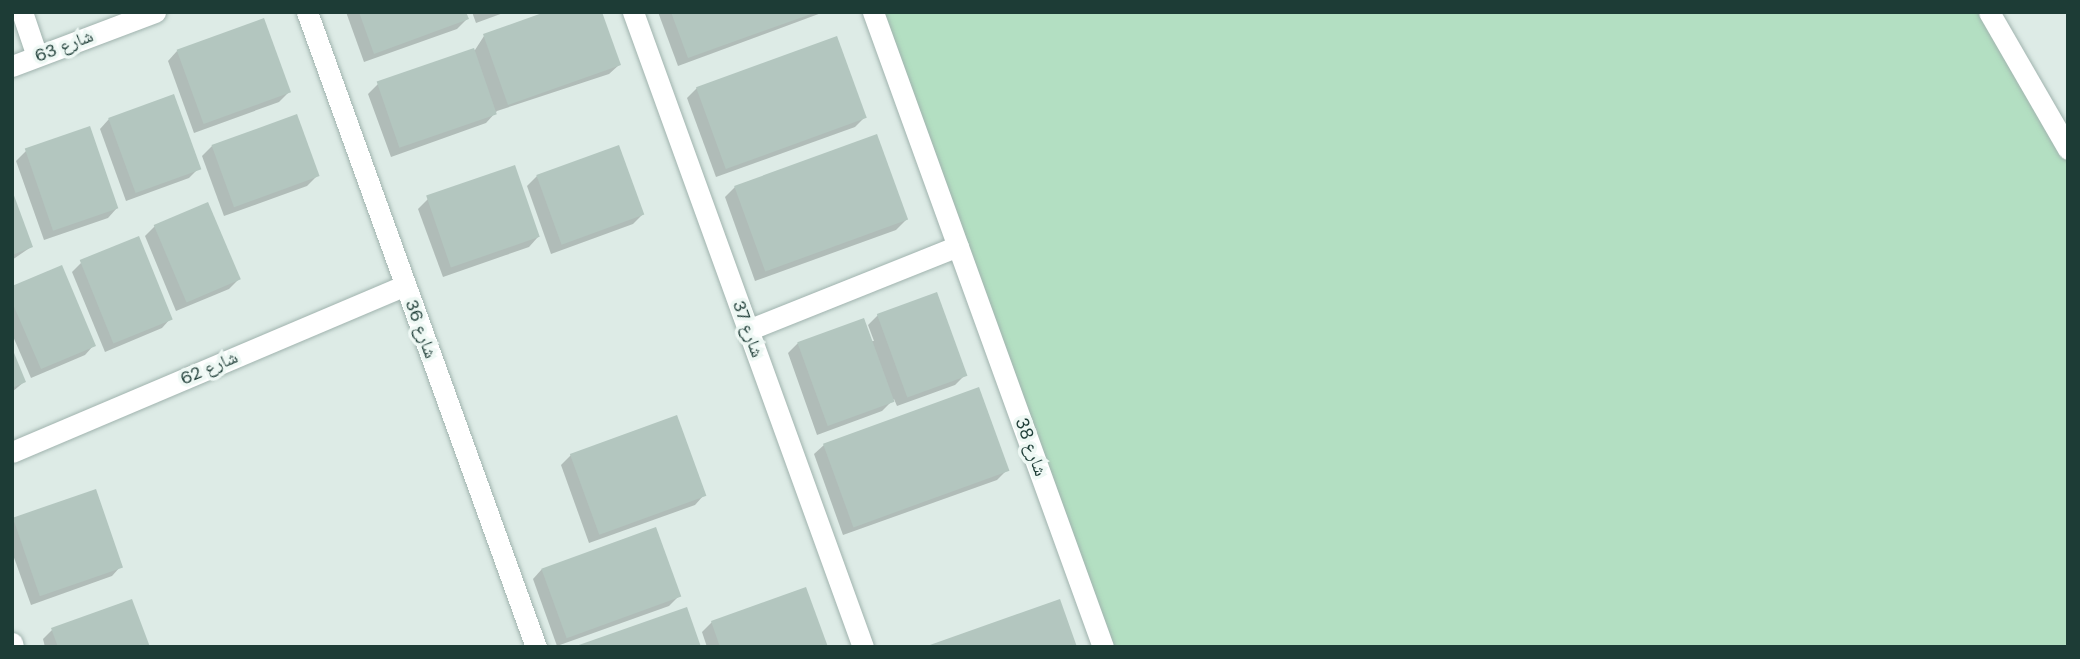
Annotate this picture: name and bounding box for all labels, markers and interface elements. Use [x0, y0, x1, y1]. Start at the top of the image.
street label: شارع 63 [32, 25, 96, 67]
street label: شارع 36 [400, 297, 442, 361]
street label: شارع 37 [728, 298, 768, 360]
street label: شارع 62 [177, 346, 241, 390]
street label: شارع 38 [1010, 415, 1052, 479]

